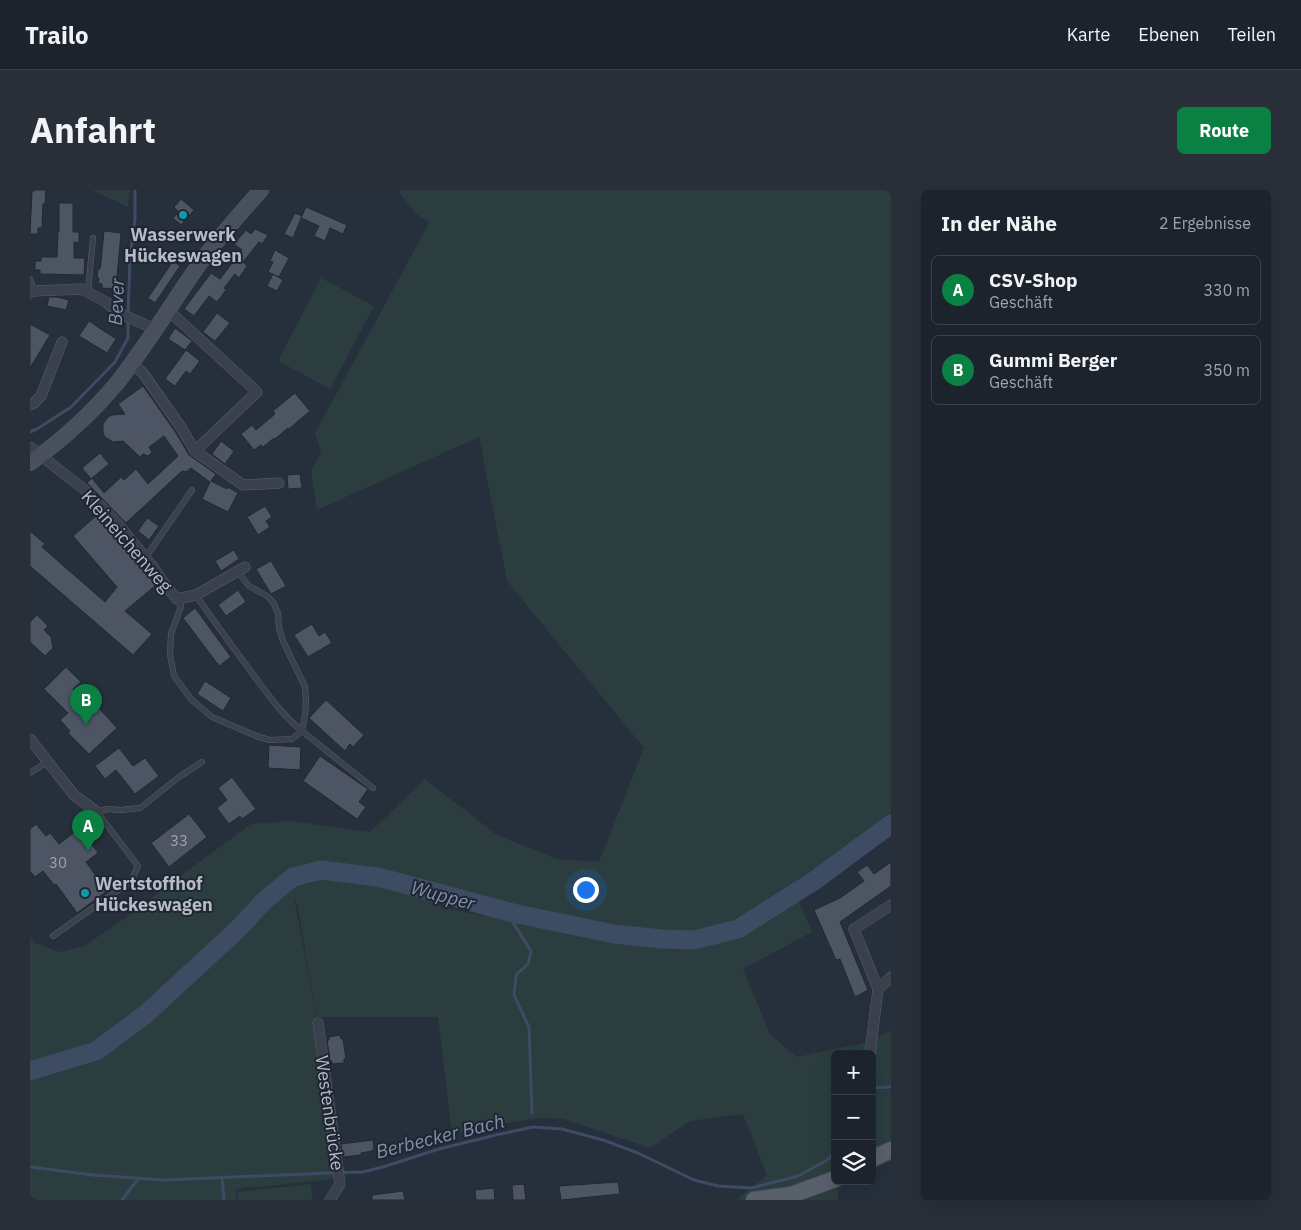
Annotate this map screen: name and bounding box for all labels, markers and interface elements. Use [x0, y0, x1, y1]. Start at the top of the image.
text: Trailo [25, 19, 89, 51]
text: Karte [1067, 23, 1110, 46]
text: Ebenen [1138, 23, 1199, 46]
text: Teilen [1227, 23, 1276, 46]
text: Anfahrt [30, 107, 156, 153]
button: Route [1177, 107, 1271, 154]
marker: Wasserwerk Hückeswagen [177, 209, 189, 221]
text: In der Nähe [941, 209, 1057, 237]
text: 2 Ergebnisse [1159, 213, 1251, 233]
place label: Wasserwerk Hückeswagen [124, 223, 242, 267]
text: CSV-Shop [989, 268, 1077, 292]
water label: Bever [103, 277, 129, 326]
text: A [953, 280, 963, 300]
text: 330 m [1203, 280, 1250, 300]
text: Geschäft [989, 292, 1053, 312]
text: Gummi Berger [989, 348, 1117, 372]
text: B [953, 360, 963, 380]
text: 350 m [1203, 360, 1250, 380]
text: Geschäft [989, 372, 1053, 392]
street label: Kleineichenweg [76, 485, 178, 597]
pin: B [70, 684, 102, 725]
pin: A [72, 810, 104, 851]
house number: 33 [170, 831, 188, 850]
house number: 30 [49, 853, 67, 872]
place label: Wertstoffhof Hückeswagen [95, 872, 213, 916]
water label: Wupper [408, 875, 479, 915]
your location [573, 877, 599, 903]
marker: Wertstoffhof Hückeswagen [79, 887, 91, 899]
map controls [831, 1050, 876, 1185]
button: + [831, 1050, 876, 1095]
street label: Westenbrücke [311, 1054, 349, 1172]
button: − [831, 1095, 876, 1140]
water label: Berbecker Bach [373, 1108, 507, 1164]
button: layers [831, 1140, 876, 1185]

